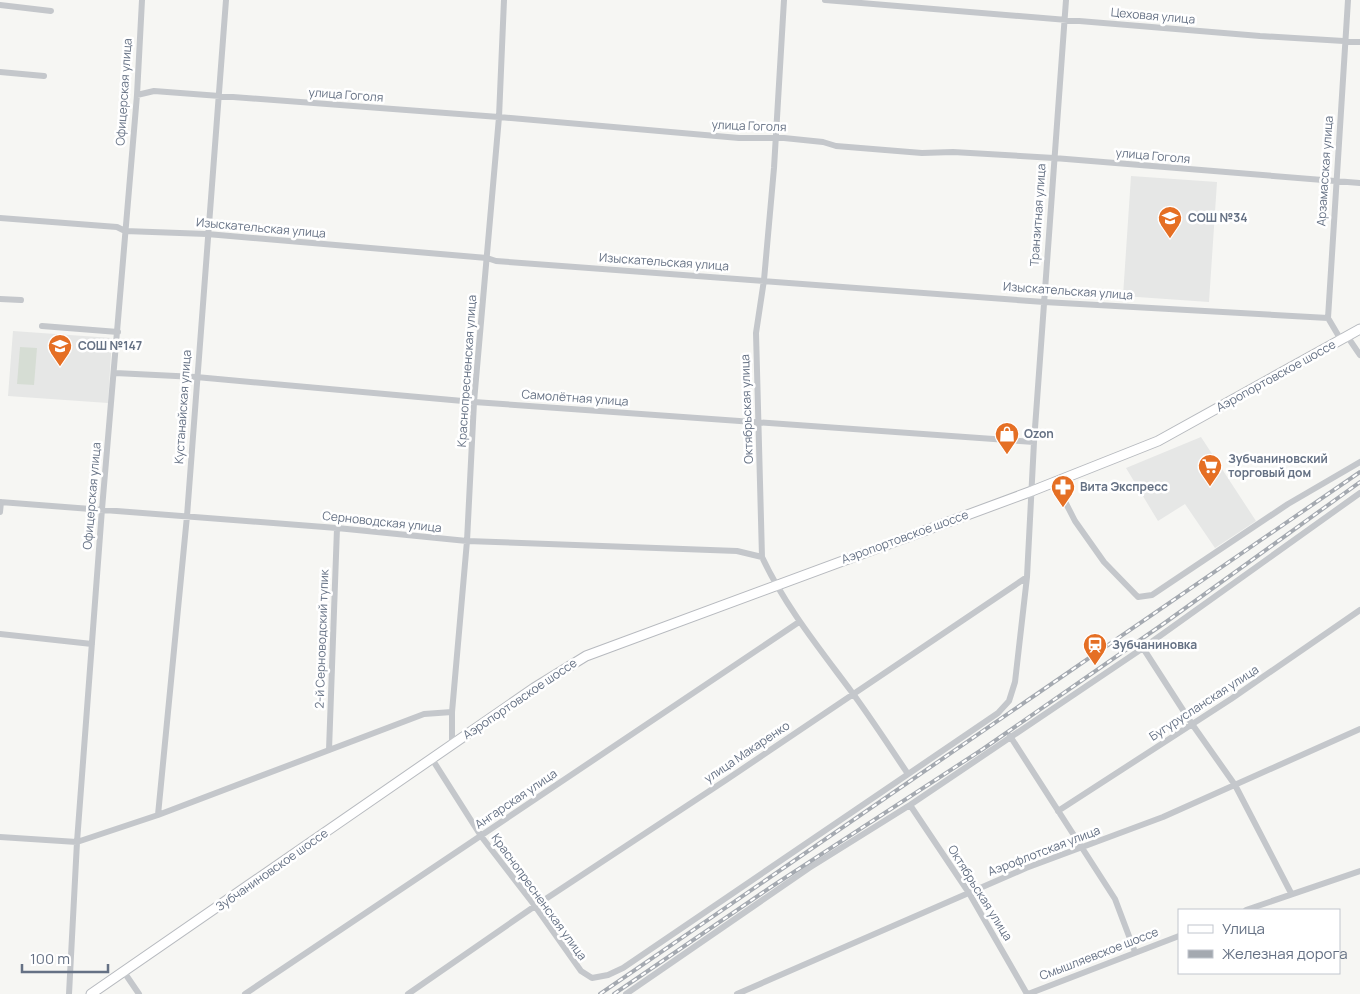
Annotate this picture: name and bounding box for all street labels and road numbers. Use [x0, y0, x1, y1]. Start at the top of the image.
street label: Цеховая улица [1110, 3, 1196, 28]
street label: Офицерская улица [111, 38, 136, 146]
street label: улица Гоголя [308, 83, 384, 106]
street label: Арзамасская улица [1312, 115, 1337, 227]
street label: улица Гоголя [711, 116, 787, 135]
street label: улица Гоголя [1115, 144, 1191, 167]
street label: Транзитная улица [1025, 163, 1050, 267]
street label: Изыскательская улица [195, 213, 327, 242]
street label: Изыскательская улица [598, 248, 730, 275]
street label: Изыскательская улица [1002, 277, 1134, 304]
street label: Краснопресненская улица [453, 294, 480, 448]
street label: Аэропортовское шоссе [1213, 336, 1339, 416]
street label: Кустанайская улица [170, 349, 195, 465]
street label: Октябрьская улица [736, 354, 757, 464]
street label: Самолётная улица [521, 385, 629, 410]
street label: Офицерская улица [78, 441, 105, 550]
street label: Аэропортовское шоссе [839, 506, 971, 567]
street label: Серноводская улица [322, 507, 443, 536]
street label: 2-й Серноводский тупик [311, 568, 332, 709]
street label: Аэропортовское шоссе [459, 654, 580, 743]
street label: Бугурусланская улица [1146, 661, 1262, 744]
street label: улица Макаренко [701, 717, 793, 787]
street label: Ангарская улица [471, 765, 560, 832]
street label: Аэрофлотская улица [985, 821, 1102, 880]
street label: Зубчаниновское шоссе [212, 824, 331, 915]
street label: Краснопресненская улица [488, 830, 591, 963]
street label: Октябрьская улица [944, 842, 1017, 944]
street label: Смышляевское шоссе [1037, 923, 1161, 984]

